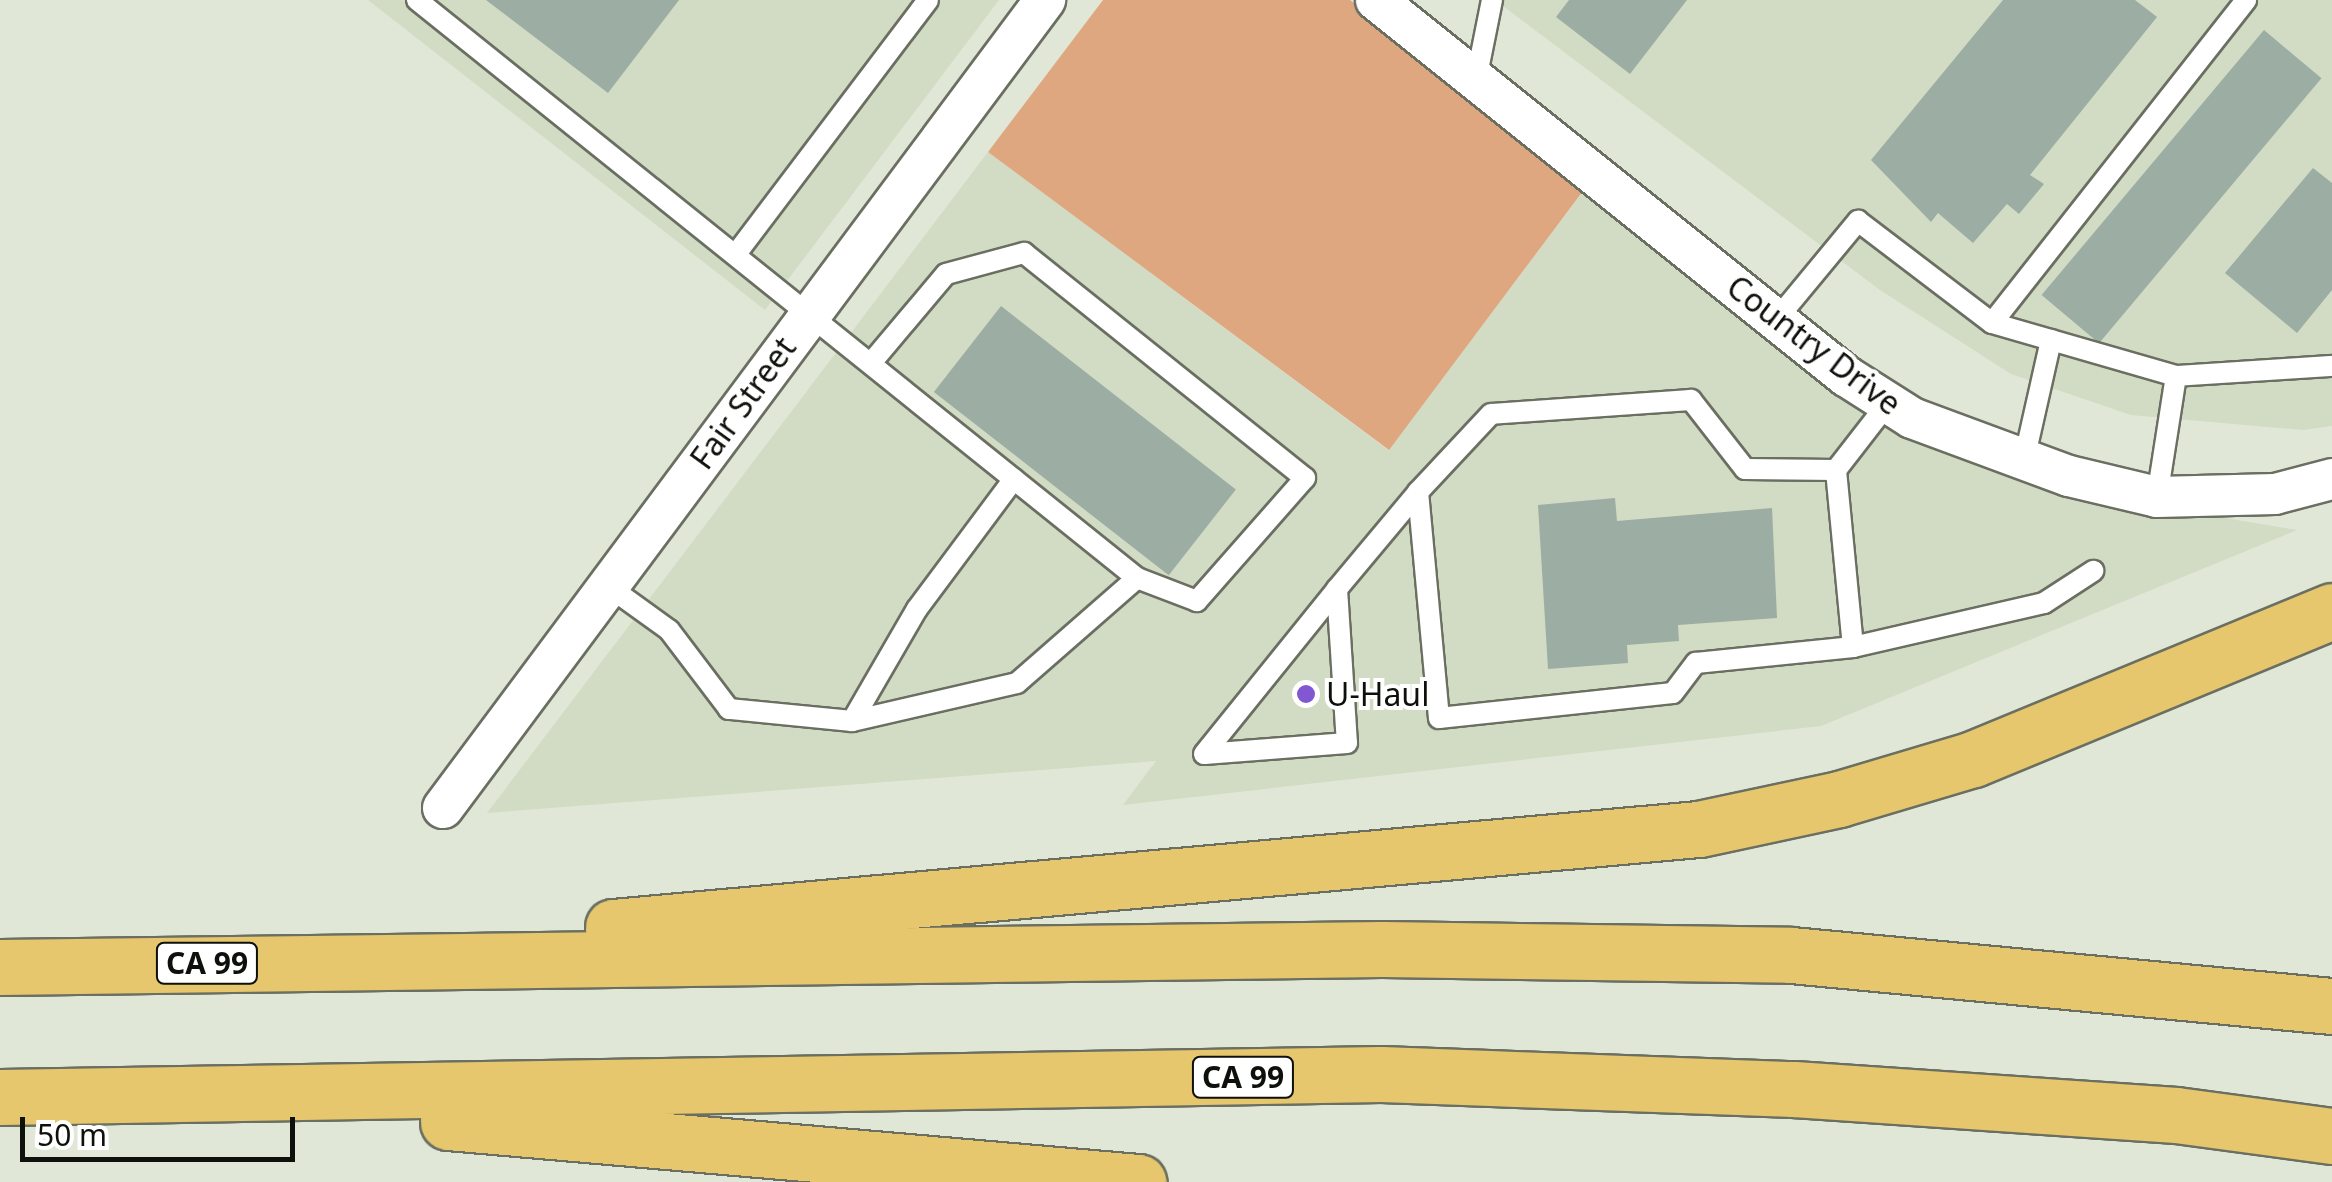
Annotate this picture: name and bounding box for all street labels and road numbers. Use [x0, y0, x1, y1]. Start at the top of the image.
street label: Country Drive [1720, 267, 1908, 423]
street label: Fair Street [682, 330, 804, 476]
road number: CA 99 [154, 938, 260, 988]
road number: CA 99 [1190, 1052, 1296, 1102]

